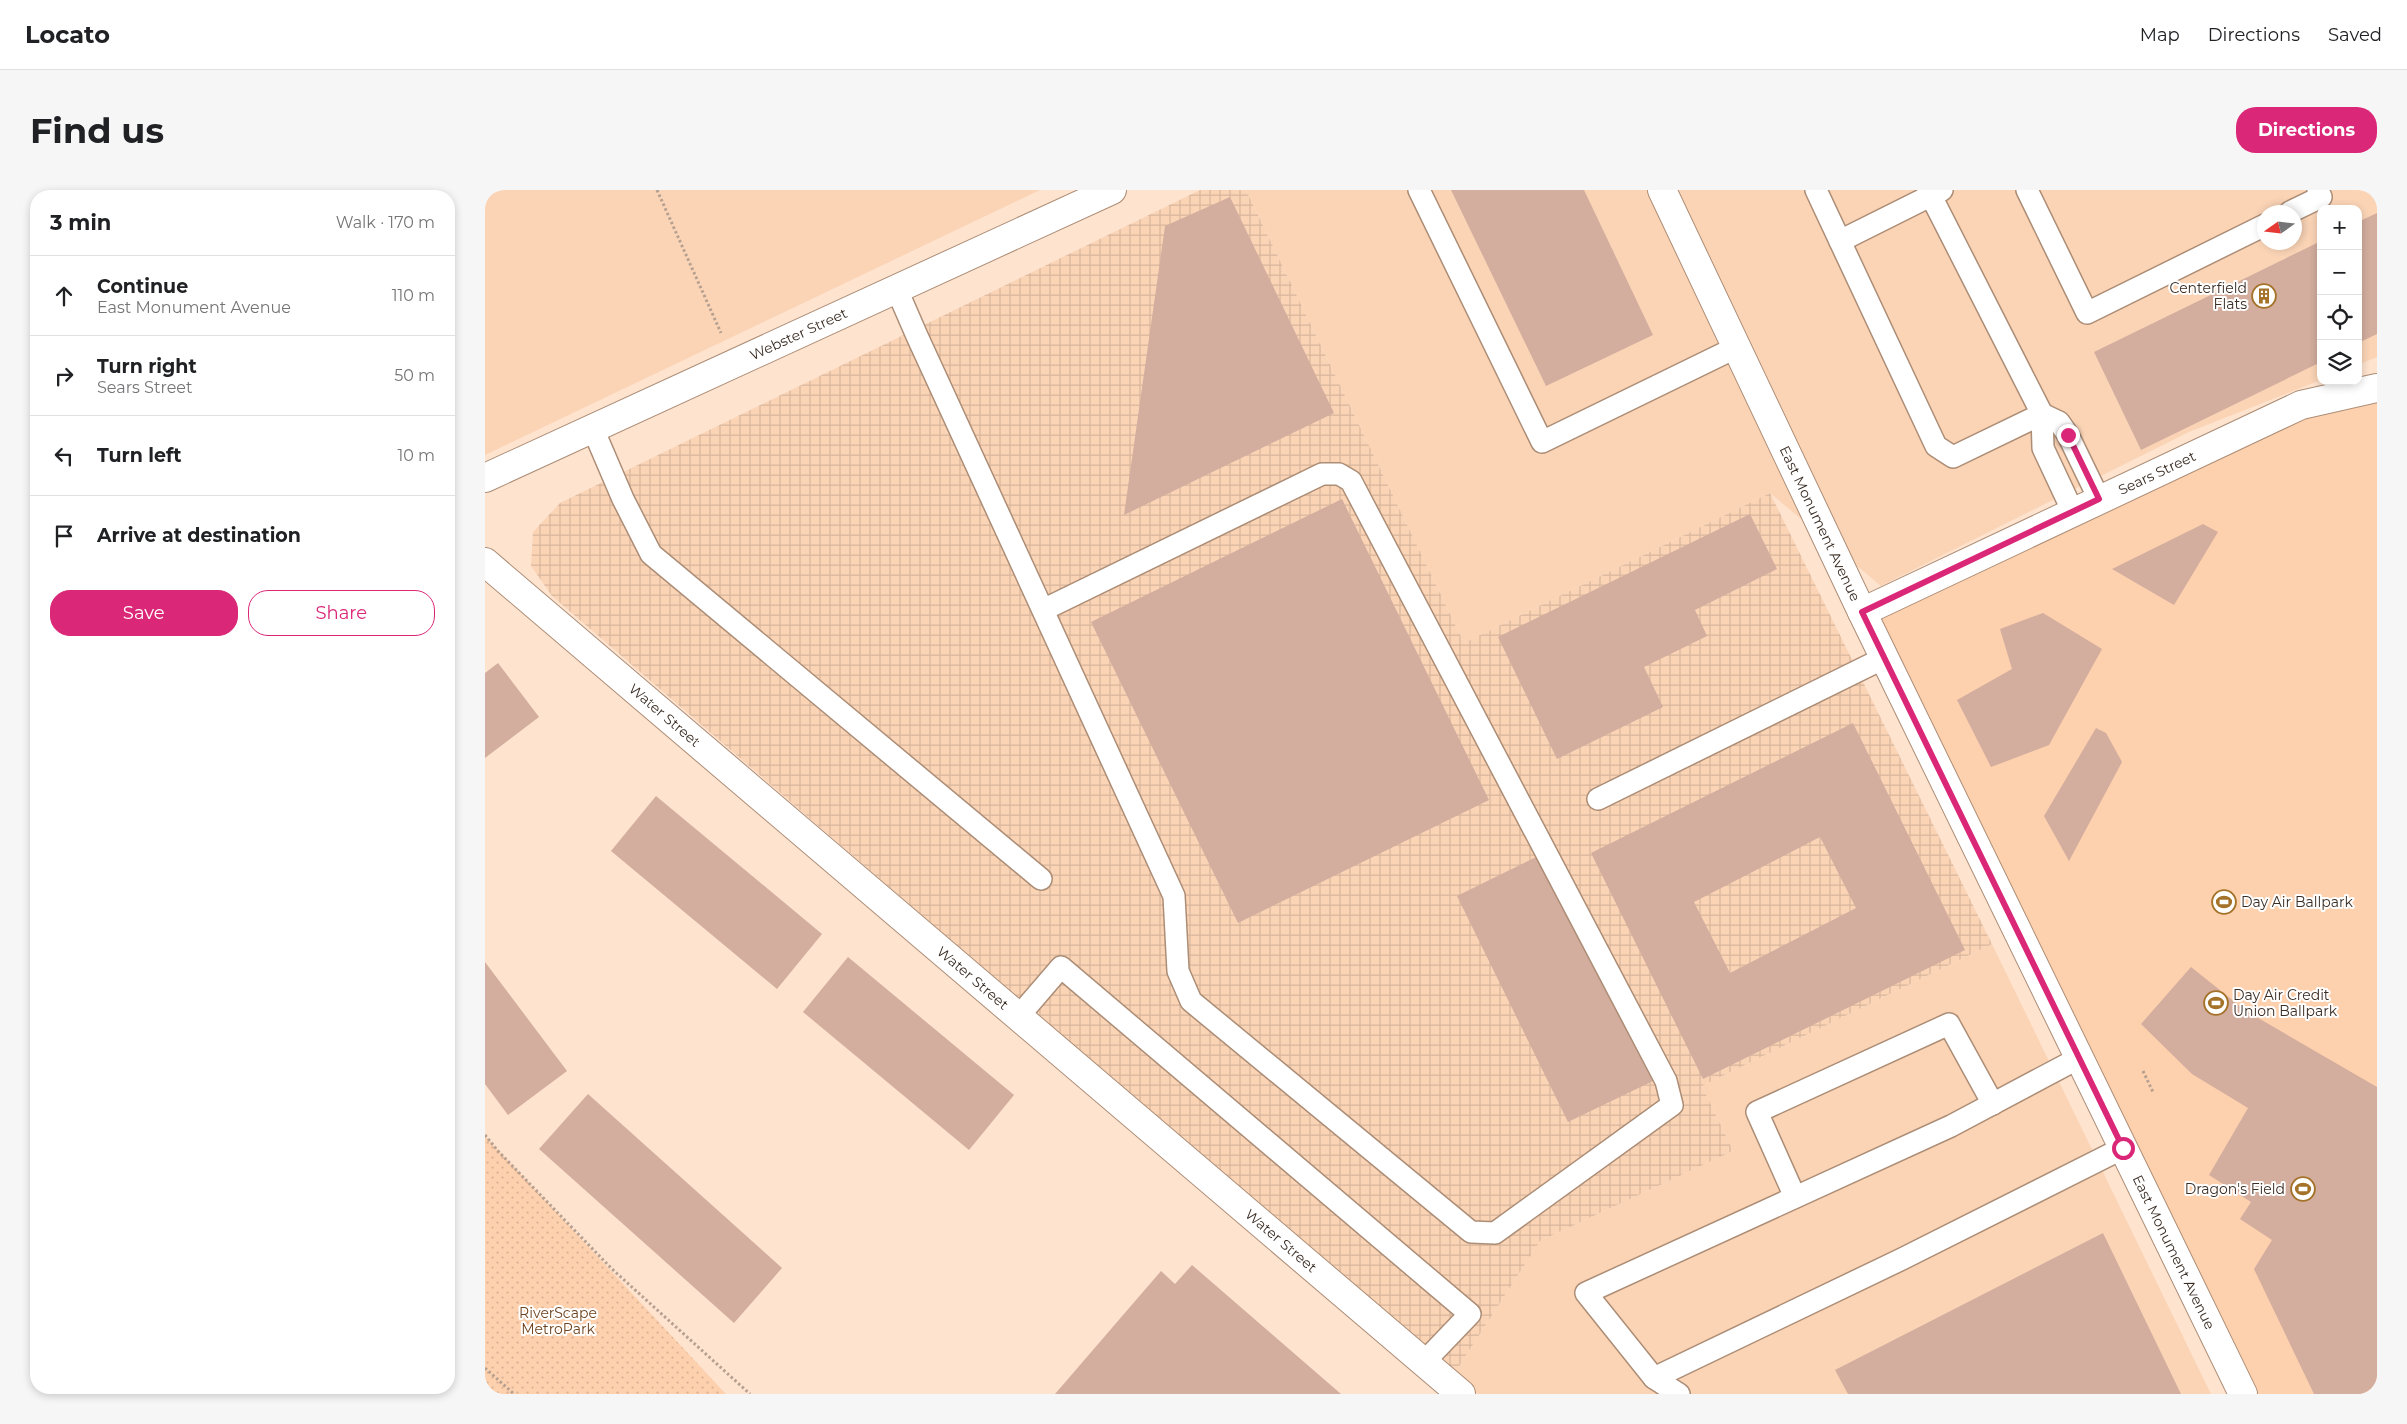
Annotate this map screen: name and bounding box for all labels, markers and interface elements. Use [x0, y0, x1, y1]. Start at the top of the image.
text: Locato [25, 20, 110, 49]
text: Map [2140, 24, 2180, 46]
text: Directions [2208, 24, 2300, 46]
text: Saved [2328, 24, 2382, 46]
button: Directions [2236, 107, 2377, 153]
text: Find us [30, 109, 164, 152]
north arrow [2257, 205, 2302, 250]
map controls [2317, 205, 2362, 385]
button: + [2317, 205, 2362, 250]
text: 3 min [50, 210, 111, 235]
text: Walk · 170 m [336, 213, 435, 232]
button: − [2317, 250, 2362, 295]
text: Continue [97, 275, 188, 298]
place label: Centerfield Flats [2170, 279, 2247, 313]
icon: ahead [50, 282, 78, 310]
building icon: Centerfield Flats [2251, 283, 2277, 309]
text: 110 m [392, 286, 435, 305]
button: locate [2317, 295, 2362, 340]
text: East Monument Avenue [97, 298, 291, 317]
street label: Webster Street [747, 304, 850, 364]
button: layers [2317, 340, 2362, 385]
text: Turn right [97, 355, 197, 378]
icon: right [50, 362, 78, 390]
text: 50 m [394, 366, 435, 385]
text: Sears Street [97, 378, 192, 397]
route end [2057, 424, 2080, 447]
icon: left [50, 442, 78, 470]
street label: East Monument Avenue [1776, 443, 1865, 604]
text: Turn left [97, 444, 182, 467]
text: 10 m [397, 446, 435, 465]
street label: Sears Street [2115, 447, 2199, 499]
icon: arrive [50, 522, 78, 550]
text: Arrive at destination [97, 524, 301, 547]
button: Save [50, 590, 238, 636]
button: Share [248, 590, 435, 636]
street label: Water Street [625, 680, 704, 751]
sports icon: Day Air Ballpark [2211, 889, 2237, 915]
place label: Day Air Ballpark [2241, 893, 2353, 911]
street label: Water Street [933, 942, 1013, 1014]
place label: Day Air Credit Union Ballpark [2233, 986, 2338, 1020]
sports icon: Day Air Credit Union Ballpark [2203, 990, 2229, 1016]
route start [2112, 1137, 2135, 1160]
street label: East Monument Avenue [2129, 1172, 2219, 1332]
sports icon: Dragon's Field [2290, 1176, 2316, 1202]
place label: Dragon's Field [2185, 1180, 2285, 1198]
street label: Water Street [1241, 1205, 1321, 1276]
park label: RiverScape MetroPark [519, 1304, 597, 1338]

